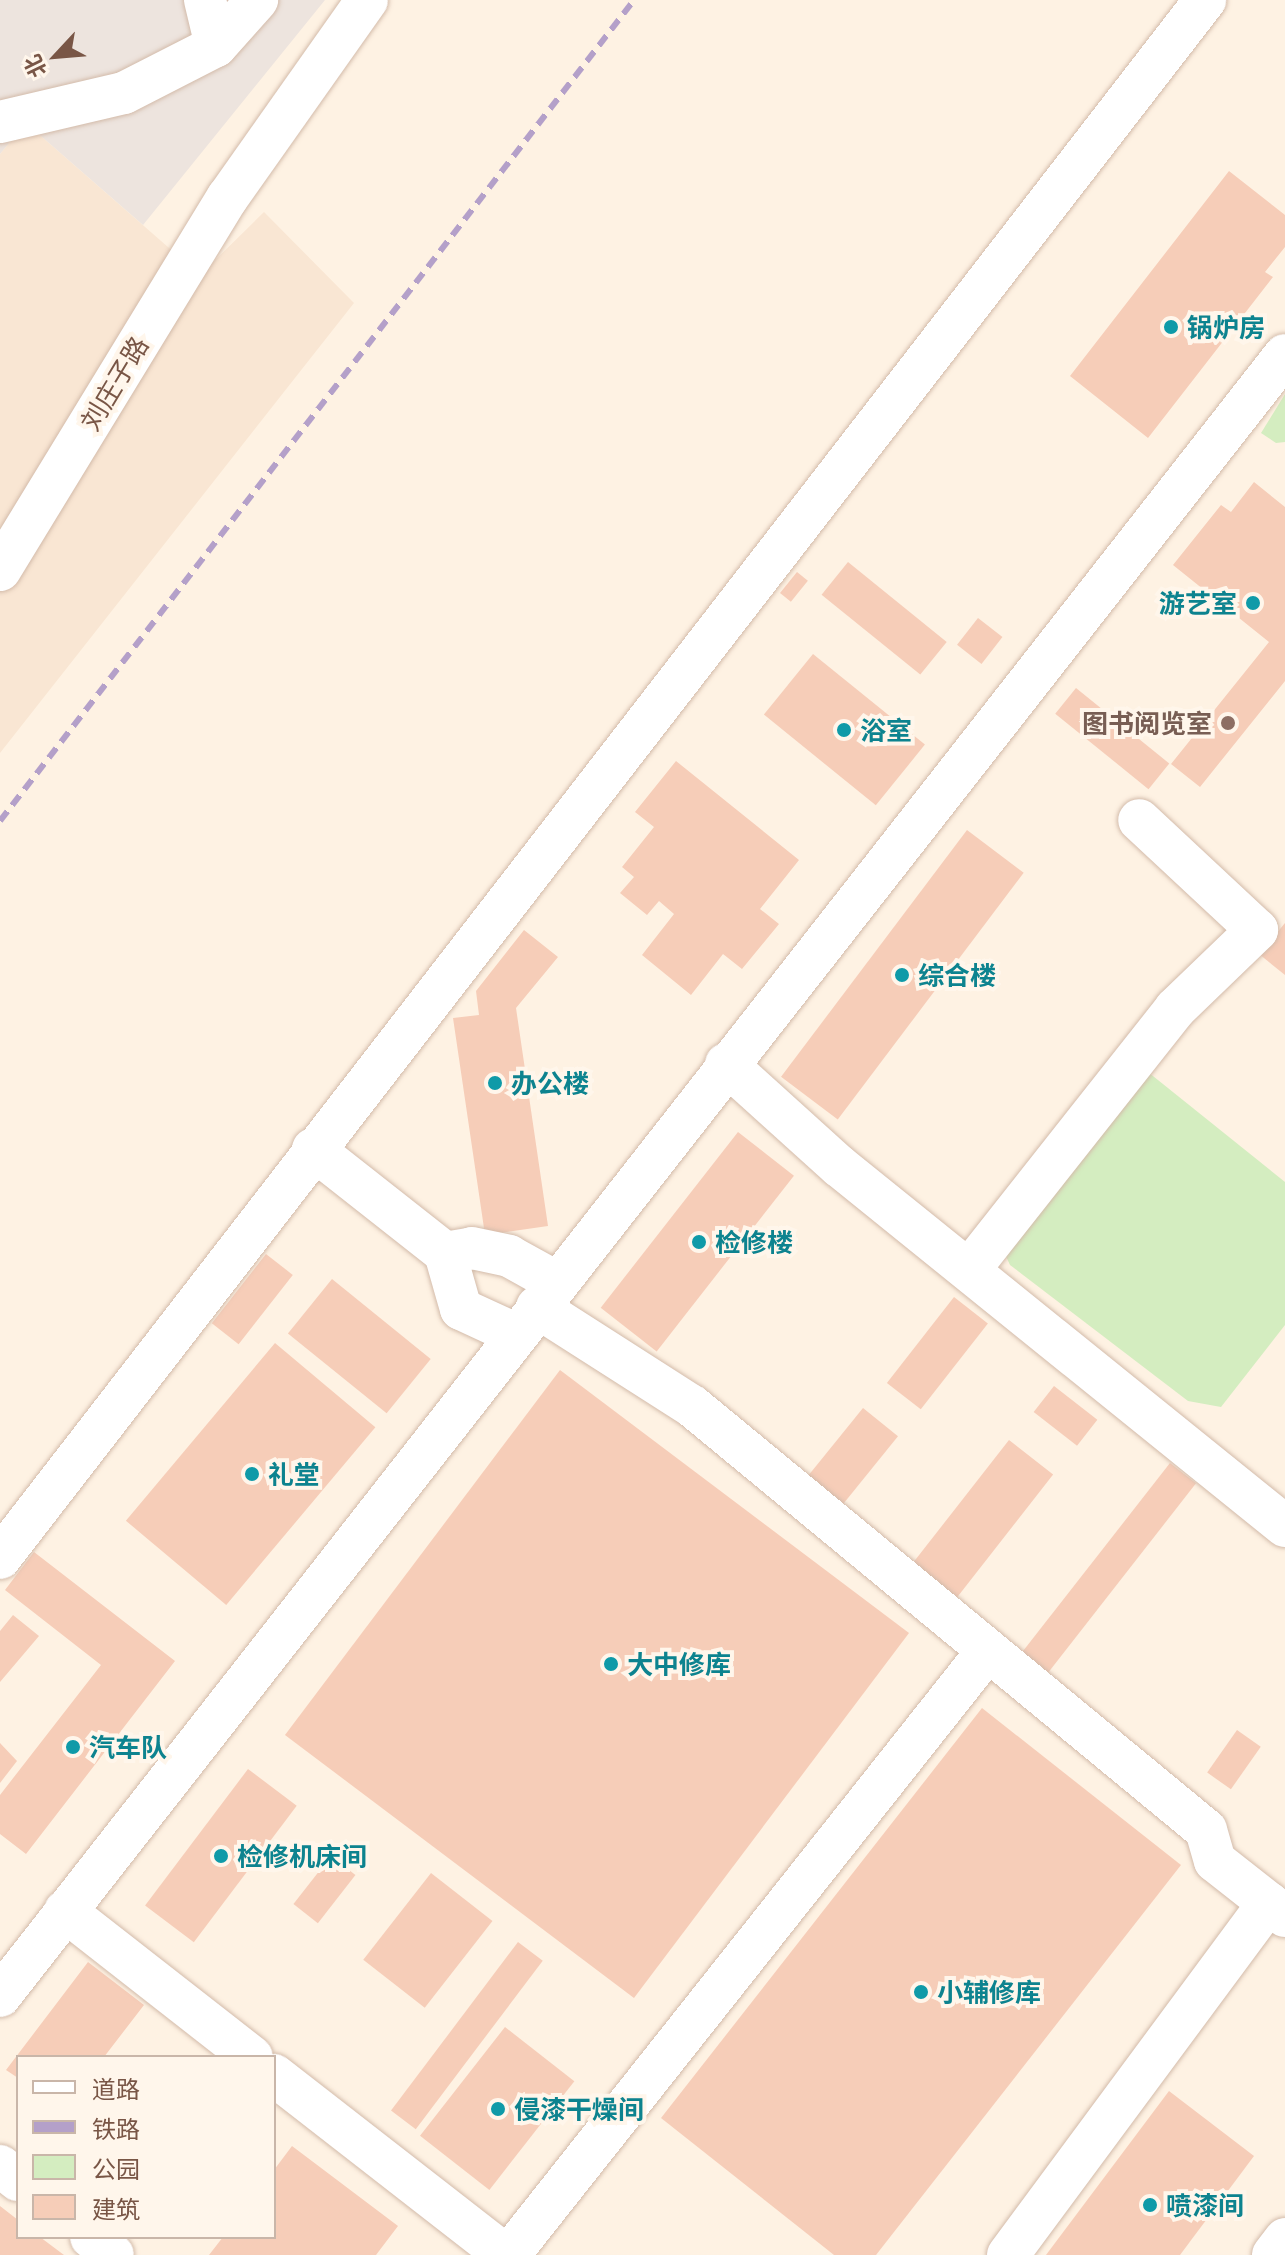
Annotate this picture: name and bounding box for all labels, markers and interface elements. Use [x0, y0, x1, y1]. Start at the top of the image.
north arrow [16, 16, 96, 96]
text: 北 [18, 51, 51, 82]
place label: 锅炉房 [1187, 311, 1265, 343]
marker: 锅炉房 [1162, 318, 1180, 336]
street label: 刘庄子路 [74, 330, 154, 436]
place label: 游艺室 [1159, 587, 1237, 619]
marker: 游艺室 [1244, 594, 1262, 612]
place label: 图书阅览室 [1082, 707, 1212, 739]
place label: 浴室 [860, 714, 912, 746]
marker: 图书阅览室 [1219, 714, 1237, 732]
marker: 浴室 [835, 721, 853, 739]
place label: 综合楼 [918, 959, 996, 991]
marker: 综合楼 [893, 966, 911, 984]
place label: 办公楼 [511, 1067, 589, 1099]
marker: 办公楼 [486, 1074, 504, 1092]
place label: 检修楼 [715, 1226, 793, 1258]
marker: 检修楼 [690, 1233, 708, 1251]
place label: 礼堂 [268, 1458, 320, 1490]
marker: 礼堂 [243, 1465, 261, 1483]
place label: 大中修库 [627, 1648, 731, 1680]
marker: 大中修库 [602, 1655, 620, 1673]
place label: 汽车队 [89, 1731, 167, 1763]
marker: 汽车队 [64, 1738, 82, 1756]
place label: 检修机床间 [237, 1840, 367, 1872]
marker: 检修机床间 [212, 1847, 230, 1865]
place label: 小辅修库 [937, 1976, 1041, 2008]
marker: 小辅修库 [912, 1983, 930, 2001]
legend [16, 2055, 276, 2239]
text: 道路 [92, 2074, 140, 2103]
place label: 侵漆干燥间 [514, 2093, 644, 2125]
marker: 侵漆干燥间 [489, 2100, 507, 2118]
text: 铁路 [92, 2114, 140, 2143]
text: 公园 [92, 2154, 140, 2183]
place label: 喷漆间 [1166, 2189, 1244, 2221]
text: 建筑 [92, 2194, 140, 2223]
marker: 喷漆间 [1141, 2196, 1159, 2214]

